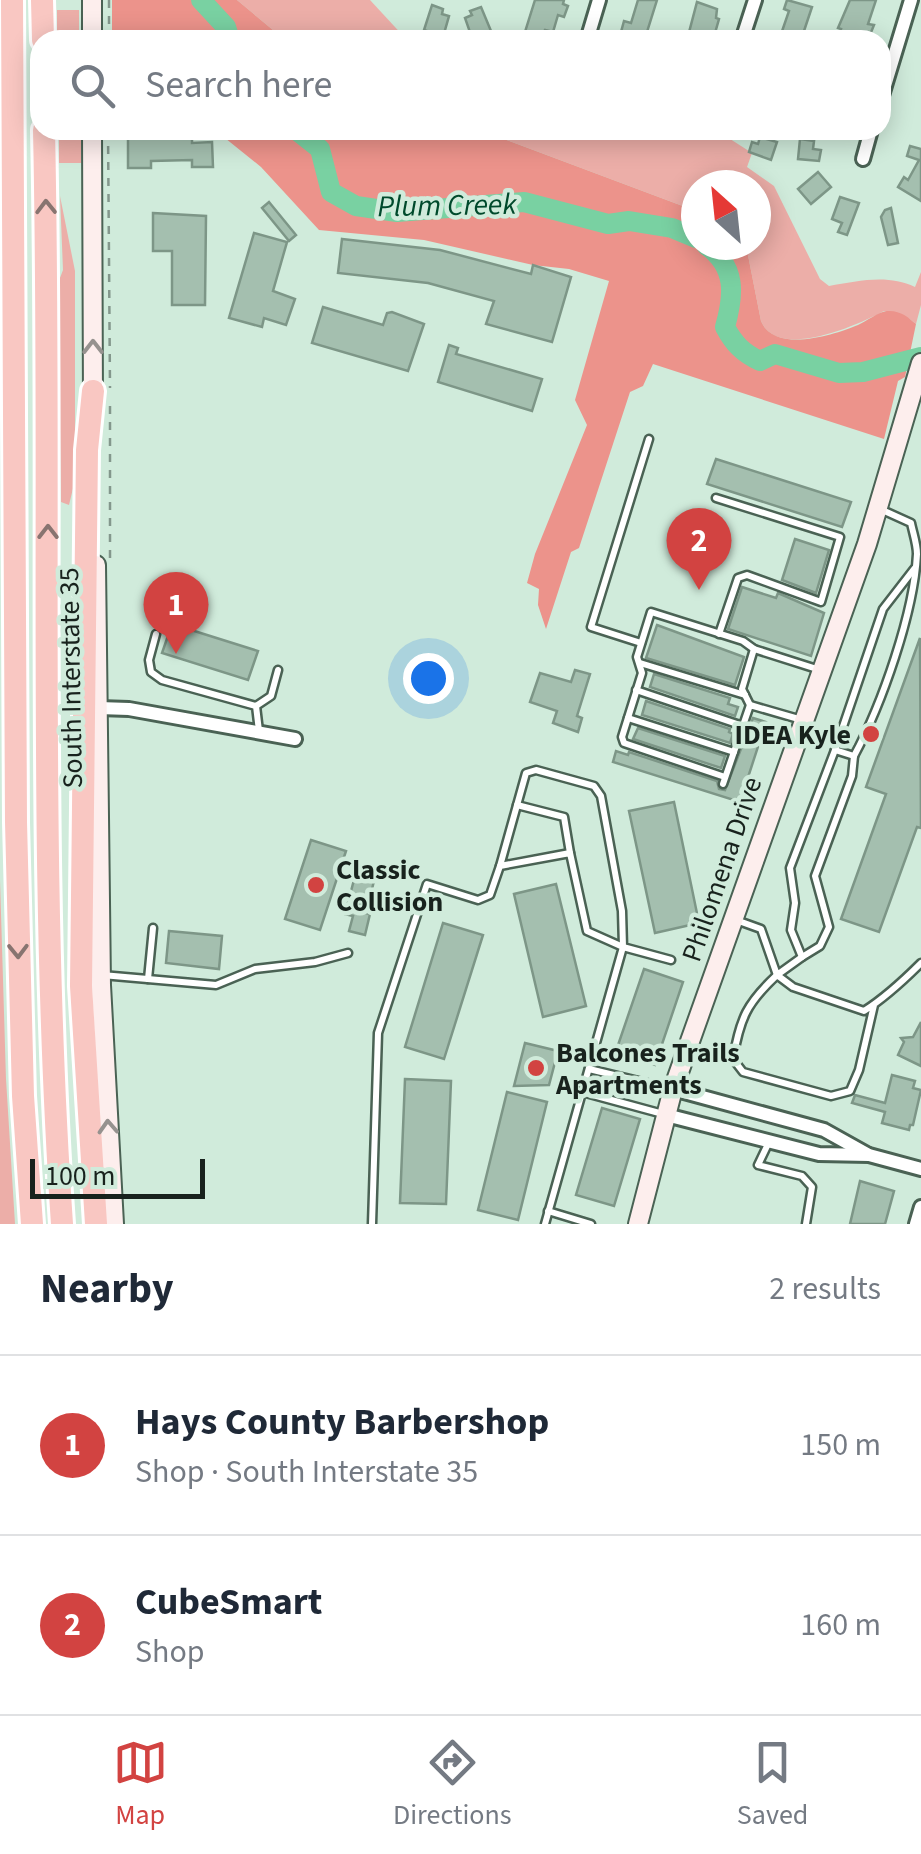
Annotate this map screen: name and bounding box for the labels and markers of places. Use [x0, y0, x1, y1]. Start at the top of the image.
pin: 2 [666, 508, 732, 590]
pin: 1 [144, 572, 208, 654]
place label: IDEA Kyle [734, 715, 851, 755]
marker: IDEA Kyle [860, 723, 882, 745]
place label: Classic Collision [336, 850, 443, 922]
marker: Classic Collision [305, 874, 327, 896]
place label: Balcones Trails Apartments [555, 1033, 740, 1105]
marker: Balcones Trails Apartments [525, 1057, 547, 1079]

